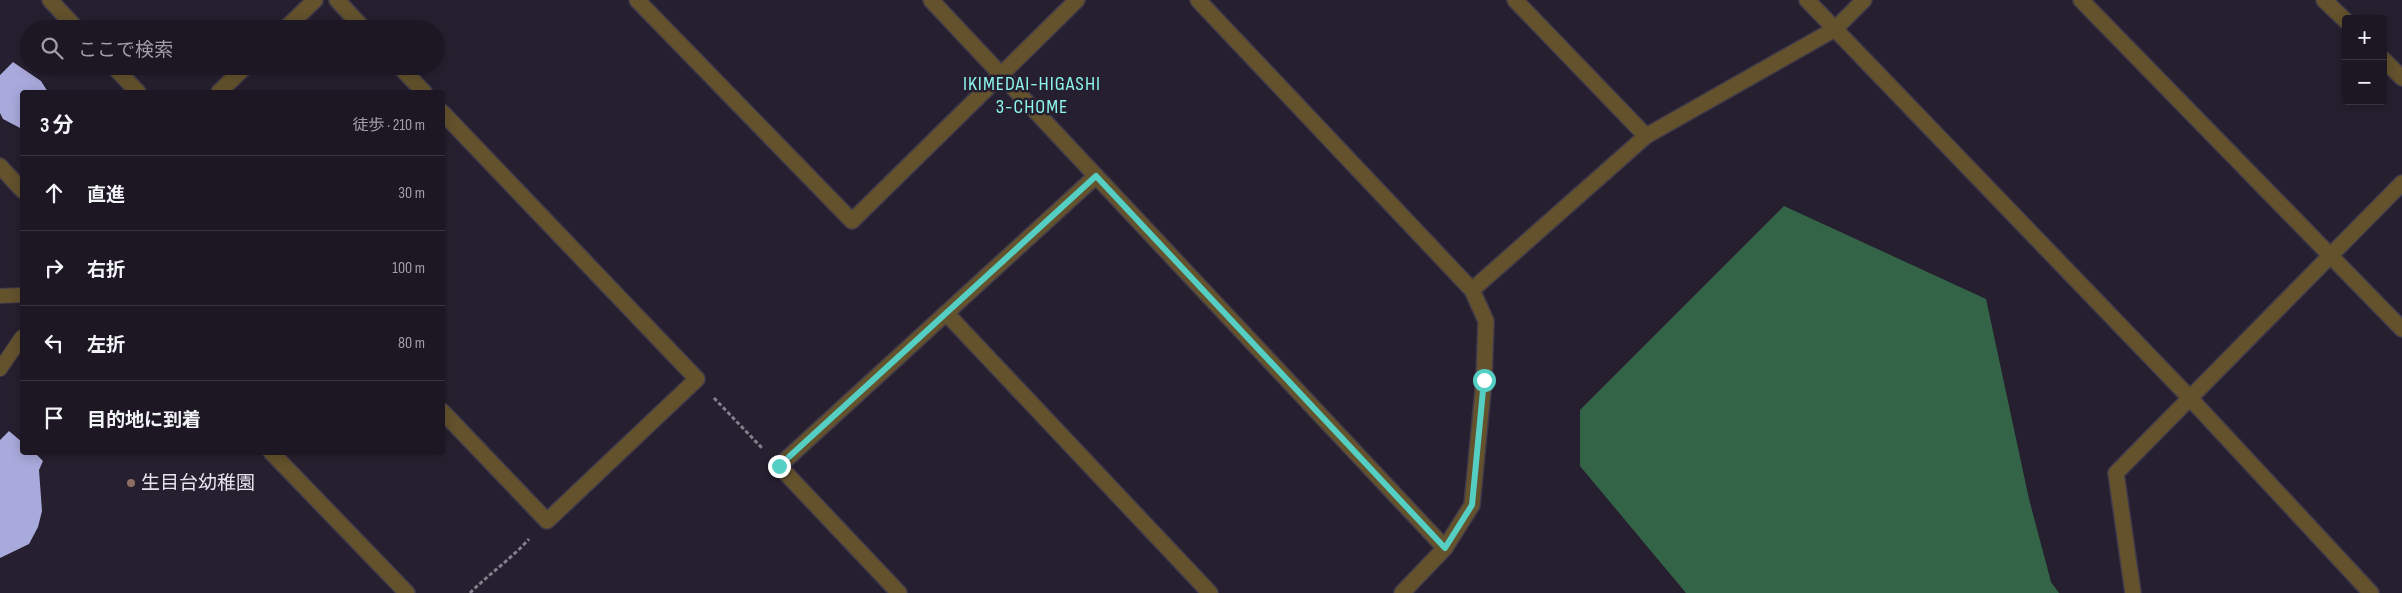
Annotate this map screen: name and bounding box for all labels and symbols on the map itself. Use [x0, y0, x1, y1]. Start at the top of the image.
district label: IKIMEDAI-HIGASHI 3-CHOME [963, 72, 1101, 119]
route start [1473, 369, 1496, 392]
route end [768, 455, 791, 478]
place label: 生目台幼稚園 [141, 472, 255, 495]
marker: 生目台幼稚園 [125, 477, 137, 489]

